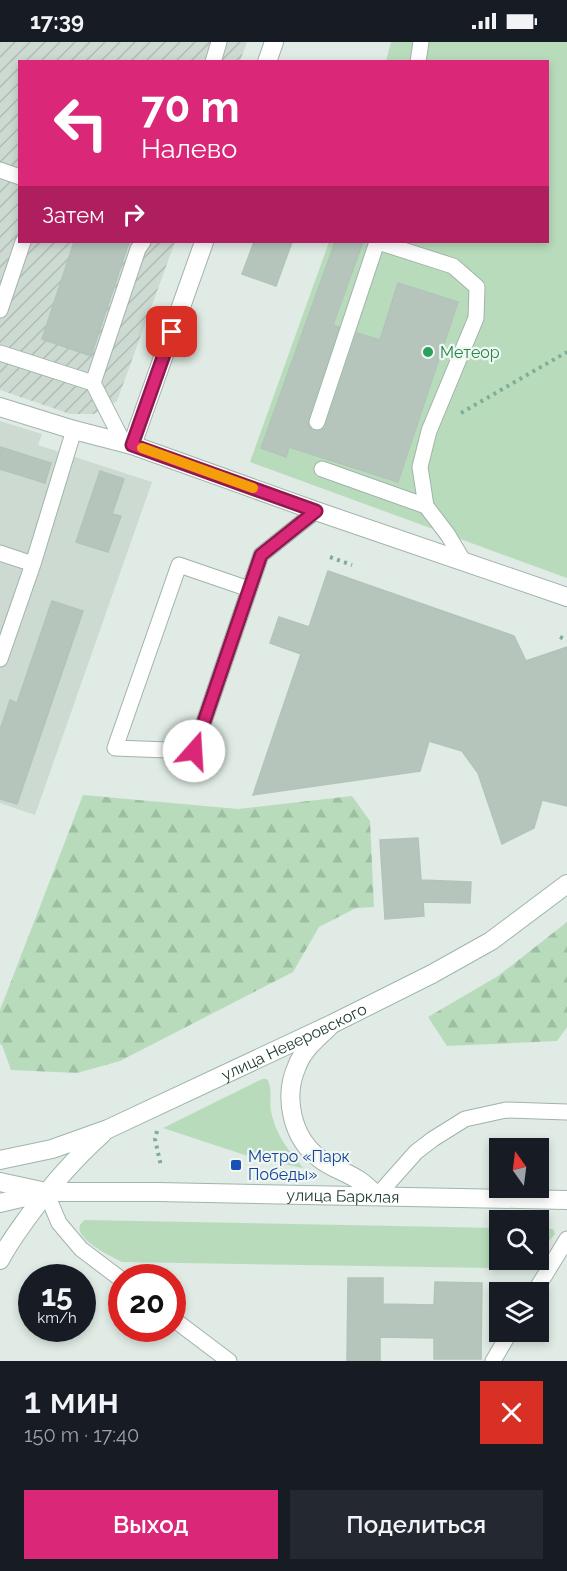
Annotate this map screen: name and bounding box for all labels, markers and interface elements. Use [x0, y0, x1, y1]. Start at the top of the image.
text: 17:39 [30, 8, 84, 34]
text: 70 m [141, 83, 240, 132]
icon: left [42, 84, 120, 162]
text: Налево [141, 133, 237, 164]
icon: right [117, 198, 150, 231]
text: Затем [42, 202, 105, 228]
pin [146, 306, 197, 357]
icon: arrive [155, 315, 188, 348]
place label: Метеор [440, 343, 500, 362]
marker: Метеор [421, 345, 435, 359]
position arrow [162, 719, 226, 783]
street label: улица Неверовского [218, 999, 370, 1084]
north arrow [489, 1138, 549, 1198]
map controls [489, 1138, 549, 1342]
place label: Метро «Парк Победы» [248, 1147, 350, 1184]
marker: Метро «Парк Победы» [229, 1158, 243, 1172]
street label: улица Барклая [286, 1185, 400, 1206]
button: search [489, 1210, 549, 1270]
speed limit sign: 20 [108, 1264, 186, 1342]
text: 15 [41, 1278, 73, 1313]
button: layers [489, 1282, 549, 1342]
text: km/h [37, 1309, 77, 1327]
text: 1 мин [24, 1379, 119, 1421]
button: close [480, 1381, 543, 1444]
text: 150 m · 17:40 [24, 1423, 139, 1447]
button: Выход [24, 1490, 278, 1559]
button: Поделиться [290, 1490, 543, 1559]

